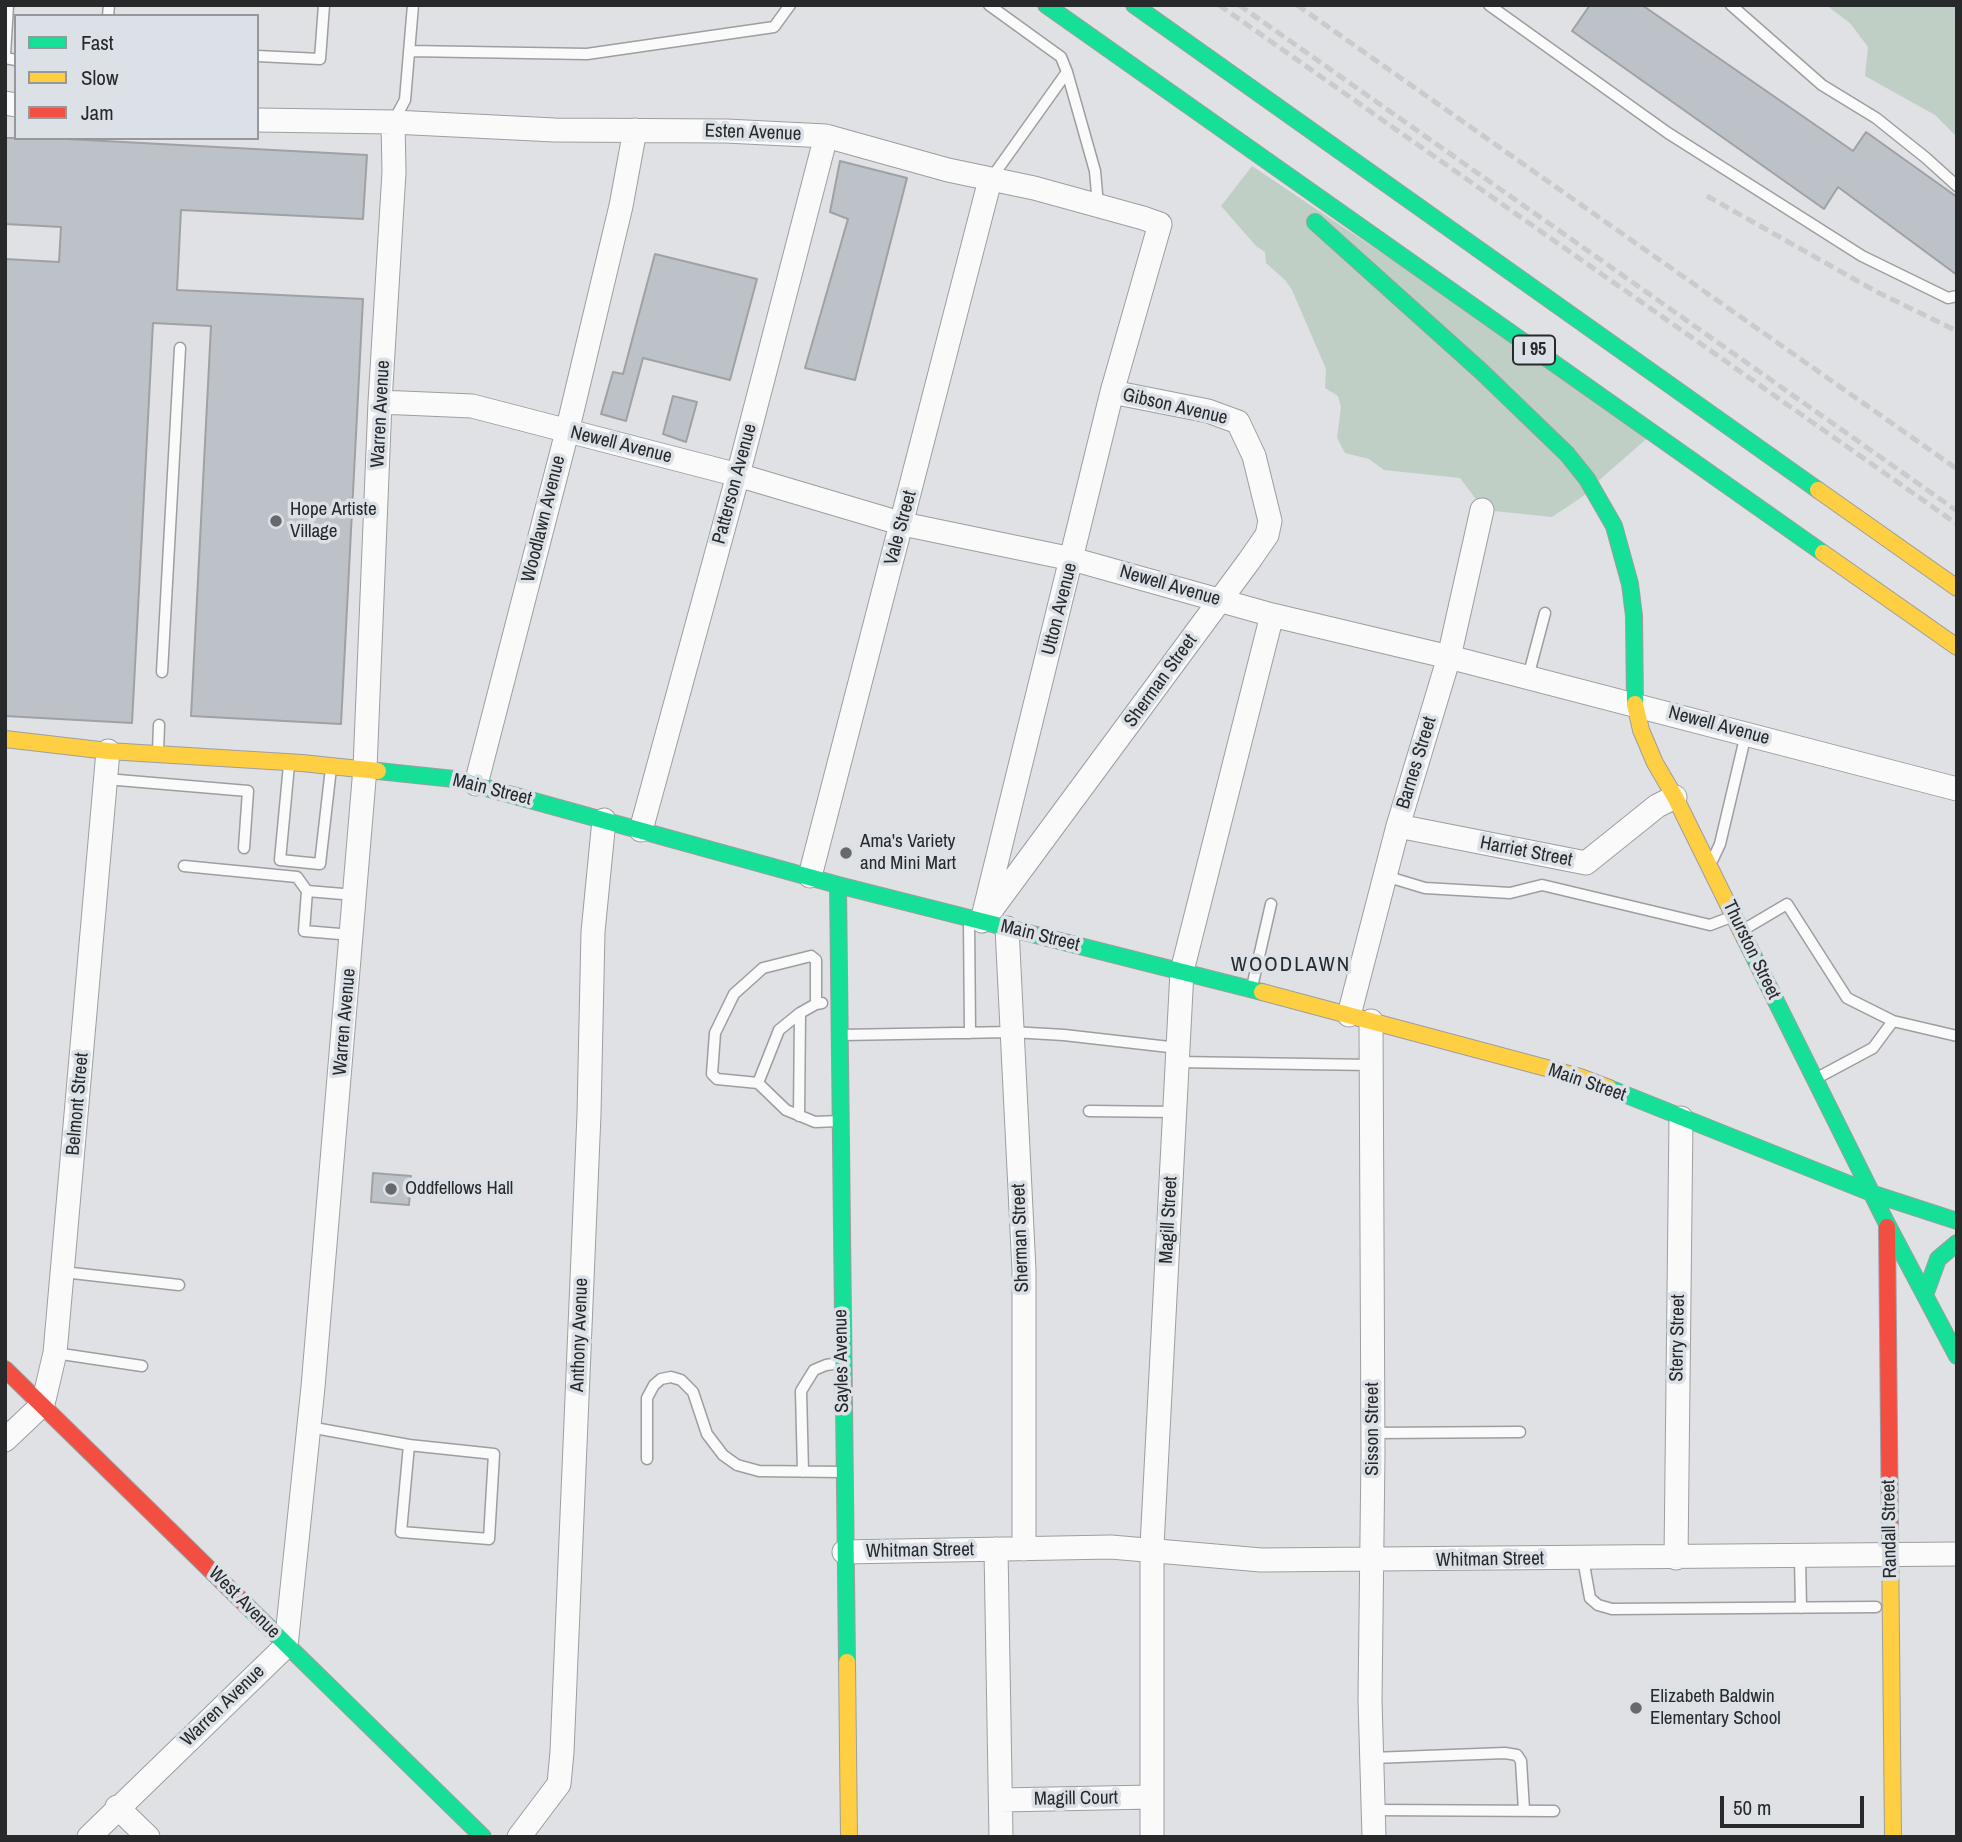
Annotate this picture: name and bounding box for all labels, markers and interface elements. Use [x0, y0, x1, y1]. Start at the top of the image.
legend [14, 14, 259, 140]
text: Fast [81, 28, 114, 57]
text: Slow [81, 63, 118, 92]
text: Jam [81, 98, 114, 127]
street label: Esten Avenue [704, 120, 802, 146]
road number: I 95 [1513, 336, 1555, 364]
street label: Warren Avenue [367, 360, 395, 468]
street label: Gibson Avenue [1120, 384, 1230, 430]
street label: Newell Avenue [568, 421, 674, 469]
street label: Patterson Avenue [708, 421, 762, 547]
street label: Woodlawn Avenue [517, 453, 571, 585]
street label: Vale Street [880, 488, 922, 568]
place label: Hope Artiste Village [290, 499, 377, 543]
marker: Hope Artiste Village [268, 513, 284, 529]
street label: Utton Avenue [1038, 561, 1082, 657]
street label: Newell Avenue [1117, 561, 1223, 611]
street label: Sherman Street [1120, 630, 1202, 732]
street label: Newell Avenue [1666, 702, 1772, 750]
street label: Barnes Street [1392, 714, 1442, 812]
street label: Main Street [450, 769, 534, 811]
place label: Ama's Variety and Mini Mart [860, 831, 956, 875]
street label: Harriet Street [1478, 832, 1574, 872]
marker: Ama's Variety and Mini Mart [838, 845, 854, 861]
street label: Thurston Street [1717, 897, 1785, 1003]
street label: Main Street [998, 915, 1082, 957]
district label: WOODLAWN [1232, 952, 1350, 978]
street label: Warren Avenue [329, 968, 361, 1076]
street label: Belmont Street [62, 1052, 94, 1156]
street label: Main Street [1545, 1059, 1629, 1107]
street label: Magill Street [1155, 1176, 1183, 1264]
place label: Oddfellows Hall [405, 1178, 513, 1200]
marker: Oddfellows Hall [383, 1181, 399, 1197]
street label: Sherman Street [1008, 1183, 1034, 1293]
street label: Anthony Avenue [567, 1278, 593, 1392]
street label: Sterry Street [1666, 1294, 1690, 1382]
street label: Sayles Avenue [830, 1309, 854, 1413]
street label: Sisson Street [1362, 1382, 1384, 1476]
street label: Randall Street [1878, 1479, 1902, 1579]
street label: Whitman Street [866, 1539, 974, 1563]
street label: Whitman Street [1436, 1548, 1544, 1572]
street label: West Avenue [203, 1562, 285, 1644]
street label: Warren Avenue [176, 1660, 270, 1752]
place label: Elizabeth Baldwin Elementary School [1650, 1686, 1781, 1730]
marker: Elizabeth Baldwin Elementary School [1628, 1700, 1644, 1716]
scale bar [1724, 1783, 1868, 1827]
street label: Magill Court [1034, 1787, 1118, 1811]
text: 50 m [1733, 1793, 1771, 1822]

